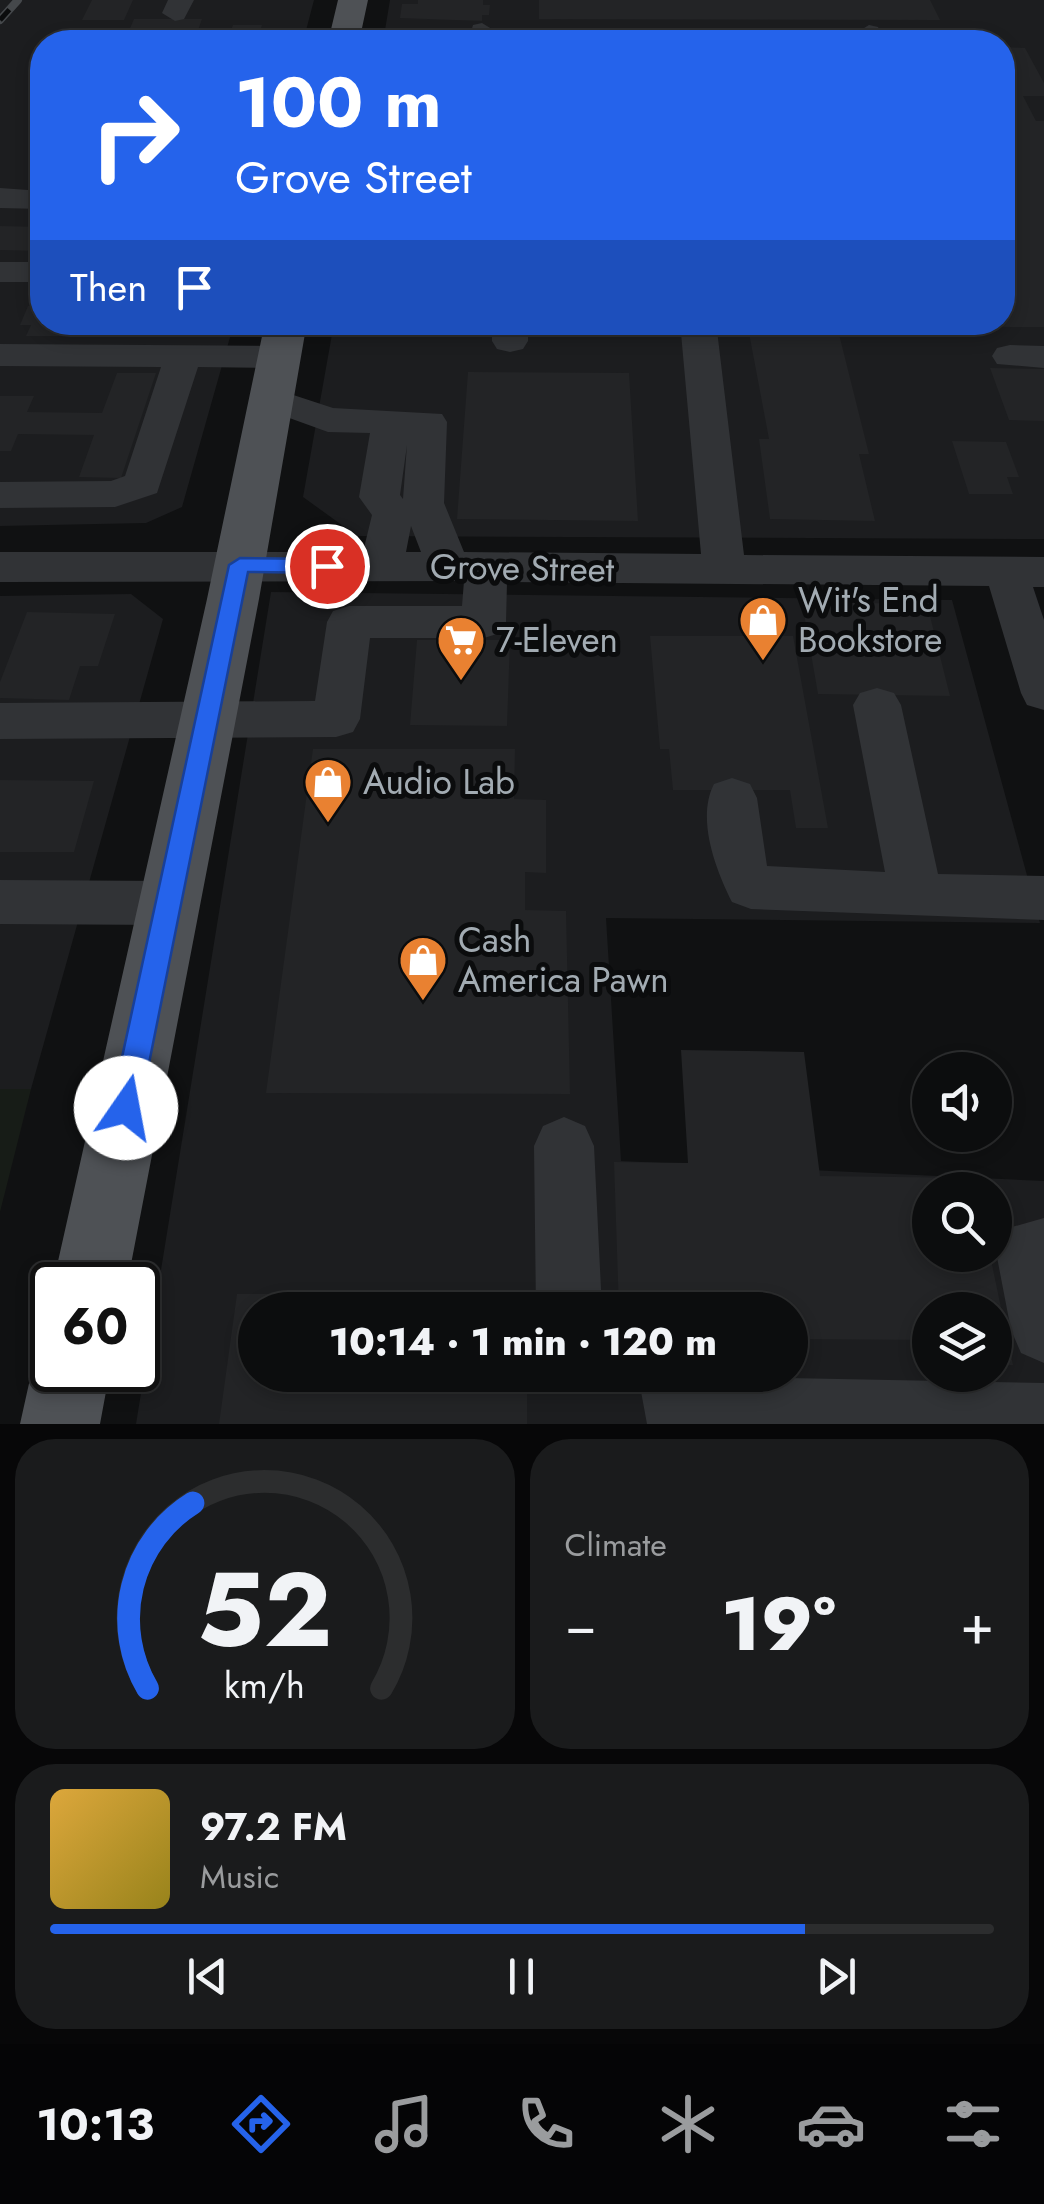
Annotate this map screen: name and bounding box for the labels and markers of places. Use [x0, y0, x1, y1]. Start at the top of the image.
pin [285, 524, 370, 609]
place label: Wit's End Bookstore [798, 575, 942, 665]
shop icon: Wit's End Bookstore [737, 594, 789, 662]
supermarket icon: 7-Eleven [435, 614, 487, 682]
place label: 7-Eleven [496, 615, 618, 665]
shop icon: Audio Lab [302, 756, 354, 824]
place label: Audio Lab [363, 757, 515, 807]
place label: Cash America Pawn [458, 915, 669, 1005]
shop icon: Cash America Pawn [397, 934, 449, 1002]

